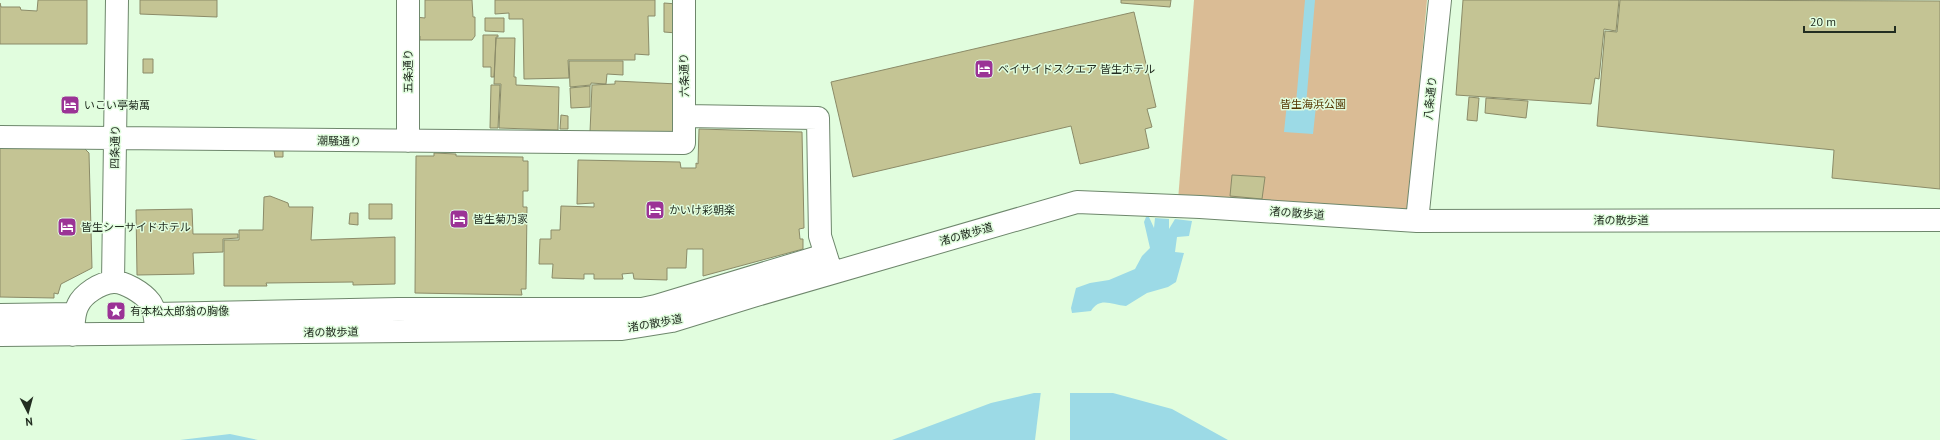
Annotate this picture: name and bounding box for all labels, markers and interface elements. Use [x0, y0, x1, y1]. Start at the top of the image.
scale bar [1804, 8, 1895, 34]
text: 20 m [1810, 14, 1836, 29]
street label: 五条通り [401, 49, 415, 93]
street label: 六条通り [677, 53, 691, 97]
hotel icon: ベイサイドスクエア 皆生ホテル [973, 58, 995, 80]
place label: ベイサイドスクエア 皆生ホテル [998, 62, 1155, 76]
street label: 八条通り [1421, 75, 1439, 121]
hotel icon: いこい亭菊萬 [59, 94, 81, 116]
park label: 皆生海浜公園 [1280, 97, 1346, 111]
place label: いこい亭菊萬 [84, 98, 150, 112]
street label: 四条通り [108, 125, 122, 169]
street label: 潮騒通り [317, 134, 361, 148]
hotel icon: かいけ彩朝楽 [644, 199, 666, 221]
place label: かいけ彩朝楽 [669, 203, 735, 217]
street label: 渚の散歩道 [1269, 204, 1325, 222]
hotel icon: 皆生菊乃家 [448, 208, 470, 230]
place label: 皆生菊乃家 [473, 212, 528, 226]
street label: 渚の散歩道 [1594, 213, 1649, 227]
hotel icon: 皆生シーサイドホテル [56, 216, 78, 238]
place label: 皆生シーサイドホテル [81, 220, 191, 234]
street label: 渚の散歩道 [938, 220, 994, 248]
place icon: 有本松太郎翁の胸像 [105, 300, 127, 322]
place label: 有本松太郎翁の胸像 [130, 304, 229, 318]
street label: 渚の散歩道 [627, 311, 683, 335]
street label: 渚の散歩道 [303, 325, 359, 339]
north arrow [8, 392, 48, 432]
text: N [25, 415, 33, 429]

